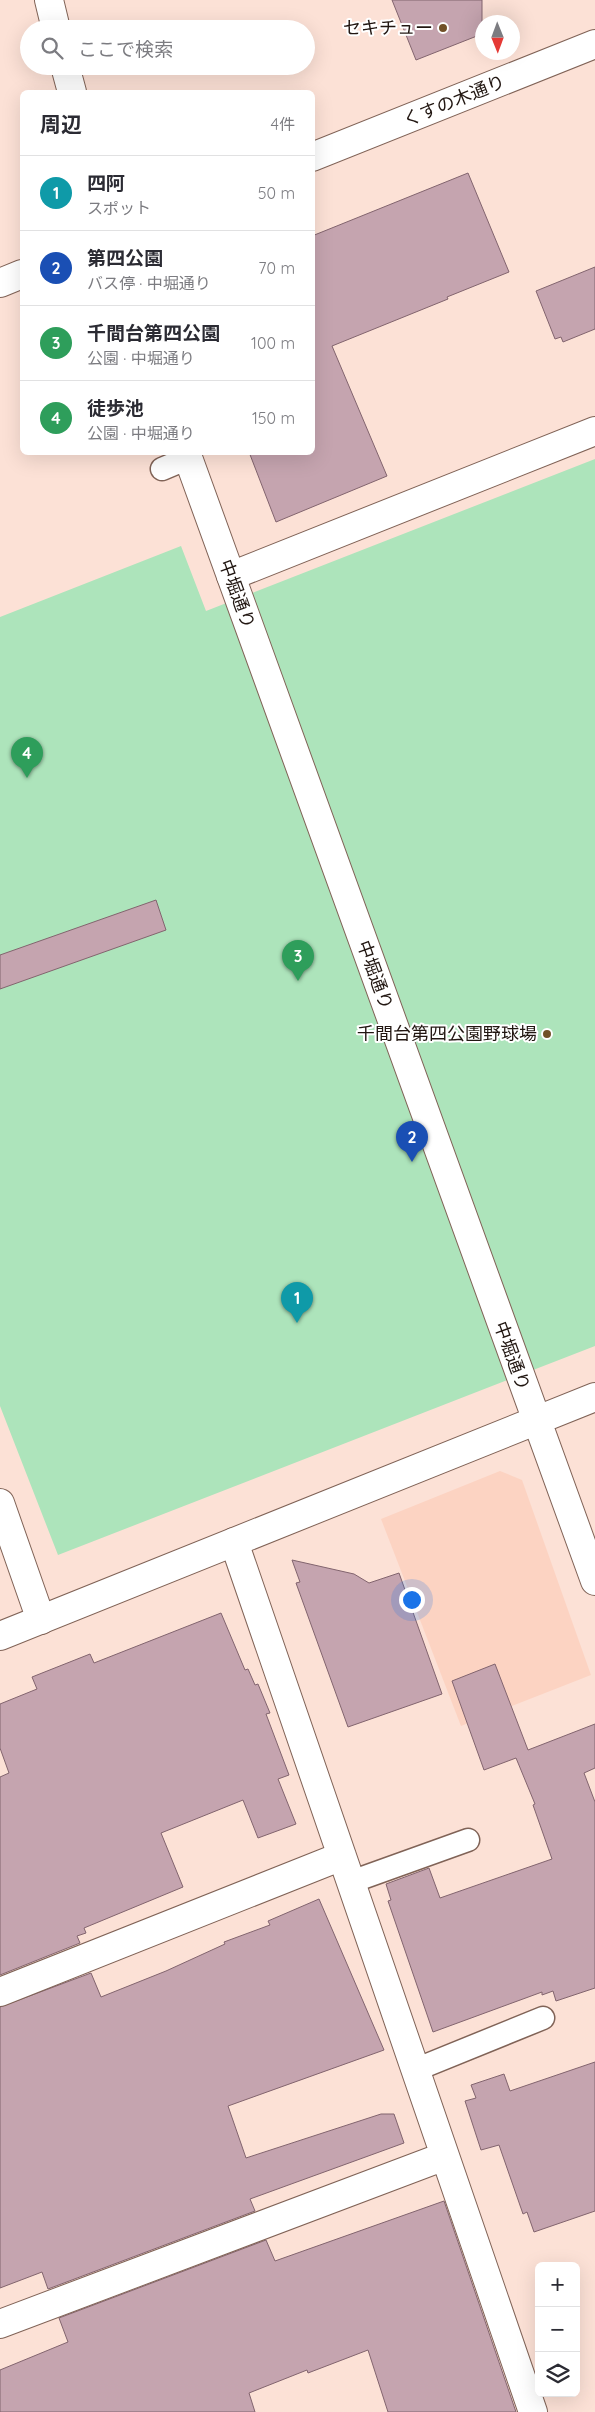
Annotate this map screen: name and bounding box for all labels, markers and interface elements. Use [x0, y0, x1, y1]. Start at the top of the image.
north arrow [475, 15, 520, 60]
place label: セキチュー [343, 16, 433, 39]
search box [20, 20, 315, 75]
marker: セキチュー [437, 22, 449, 34]
icon: search [38, 34, 66, 62]
text: ここで検索 [78, 37, 173, 61]
street label: くすの木通り [399, 70, 508, 131]
text: 周辺 [40, 111, 82, 137]
text: 4件 [271, 114, 295, 134]
text: 四阿 [87, 171, 125, 195]
text: 1 [53, 183, 59, 203]
text: 50 m [258, 183, 295, 203]
text: スポット [87, 198, 151, 218]
text: 第四公園 [87, 246, 163, 270]
text: 2 [51, 258, 61, 278]
text: 70 m [258, 258, 295, 278]
text: バス停 · 中堀通り [87, 273, 211, 293]
text: 千間台第四公園 [87, 321, 220, 345]
text: 3 [52, 333, 60, 353]
text: 100 m [251, 333, 295, 353]
text: 公園 · 中堀通り [87, 348, 195, 368]
text: 徒歩池 [87, 396, 144, 420]
text: 4 [51, 408, 61, 428]
text: 150 m [252, 408, 295, 428]
text: 公園 · 中堀通り [87, 423, 195, 443]
street label: 中堀通り [214, 556, 261, 632]
pin: 4 [11, 737, 43, 778]
street label: 中堀通り [352, 937, 399, 1013]
pin: 3 [282, 940, 314, 981]
place label: 千間台第四公園野球場 [357, 1022, 537, 1045]
marker: 千間台第四公園野球場 [541, 1028, 553, 1040]
pin: 2 [396, 1121, 428, 1162]
pin: 1 [281, 1282, 313, 1323]
street label: 中堀通り [489, 1318, 536, 1394]
your location [399, 1587, 425, 1613]
map controls [535, 2262, 580, 2397]
button: + [535, 2262, 580, 2307]
button: − [535, 2307, 580, 2352]
button: layers [535, 2352, 580, 2397]

